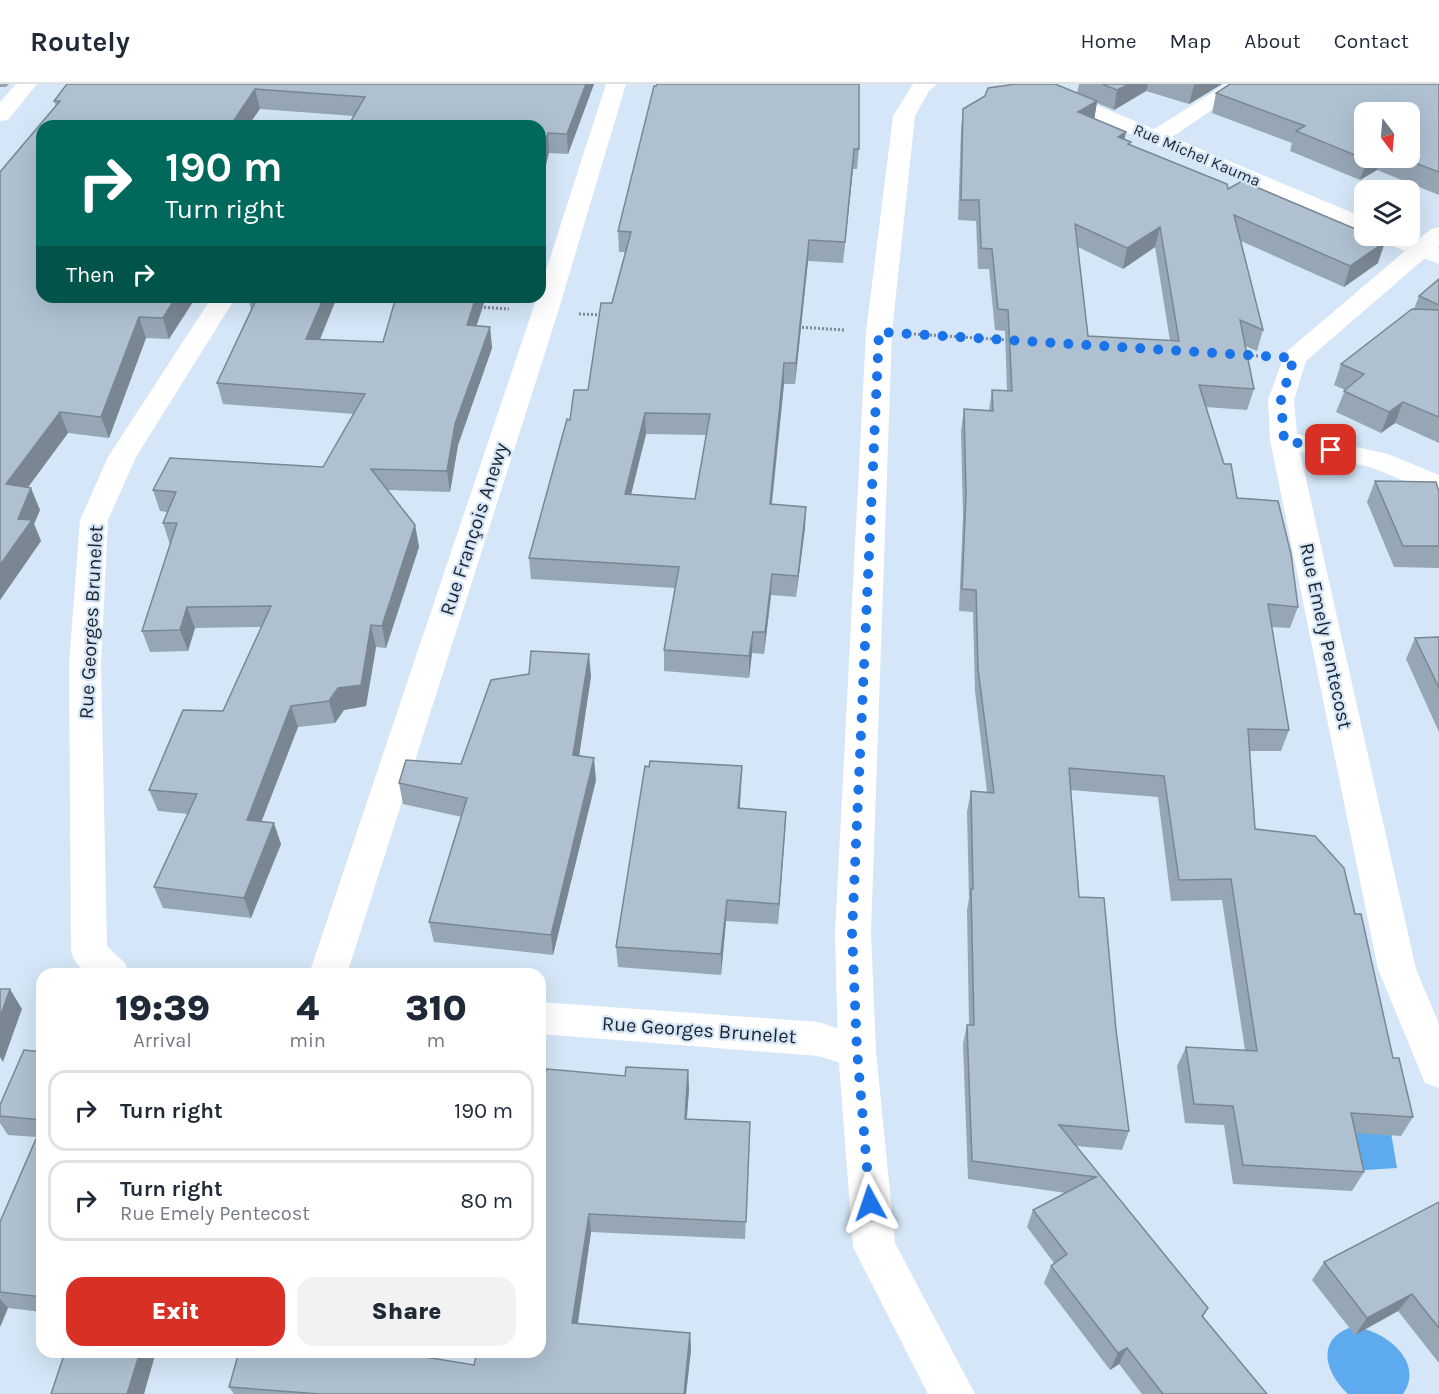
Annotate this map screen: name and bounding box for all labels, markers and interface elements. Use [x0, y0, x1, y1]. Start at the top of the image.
text: Routely [30, 25, 130, 58]
text: Home [1081, 29, 1137, 53]
text: Map [1170, 29, 1211, 53]
text: About [1244, 29, 1301, 53]
text: Contact [1334, 29, 1409, 53]
north arrow [1354, 102, 1420, 168]
map controls [1354, 102, 1420, 246]
street label: Rue Michel Kauma [1131, 120, 1263, 190]
text: 190 m [165, 142, 283, 192]
icon: right [66, 144, 144, 222]
button: layers [1354, 180, 1420, 246]
text: Turn right [165, 193, 285, 225]
icon: right [127, 258, 160, 291]
text: Then [66, 262, 115, 288]
pin [1305, 424, 1356, 475]
icon: arrive [1314, 433, 1347, 466]
street label: Rue François Anewy [435, 440, 513, 618]
street label: Rue Georges Brunelet [74, 524, 108, 720]
street label: Rue Emely Pentecost [1295, 541, 1357, 732]
text: 19:39 [115, 987, 210, 1029]
text: 4 [296, 987, 319, 1029]
text: 310 [405, 987, 467, 1029]
street label: Rue Georges Brunelet [601, 1012, 797, 1048]
text: Arrival [133, 1029, 192, 1052]
text: min [289, 1029, 326, 1052]
text: m [427, 1029, 445, 1052]
icon: right [69, 1094, 102, 1127]
text: Turn right [120, 1098, 223, 1124]
text: 190 m [454, 1098, 513, 1124]
position arrow [838, 1171, 902, 1235]
text: Turn right [120, 1176, 223, 1202]
icon: right [69, 1184, 102, 1217]
text: 80 m [461, 1188, 513, 1214]
text: Rue Emely Pentecost [120, 1202, 310, 1225]
button: Exit [66, 1277, 285, 1346]
button: Share [297, 1277, 516, 1346]

